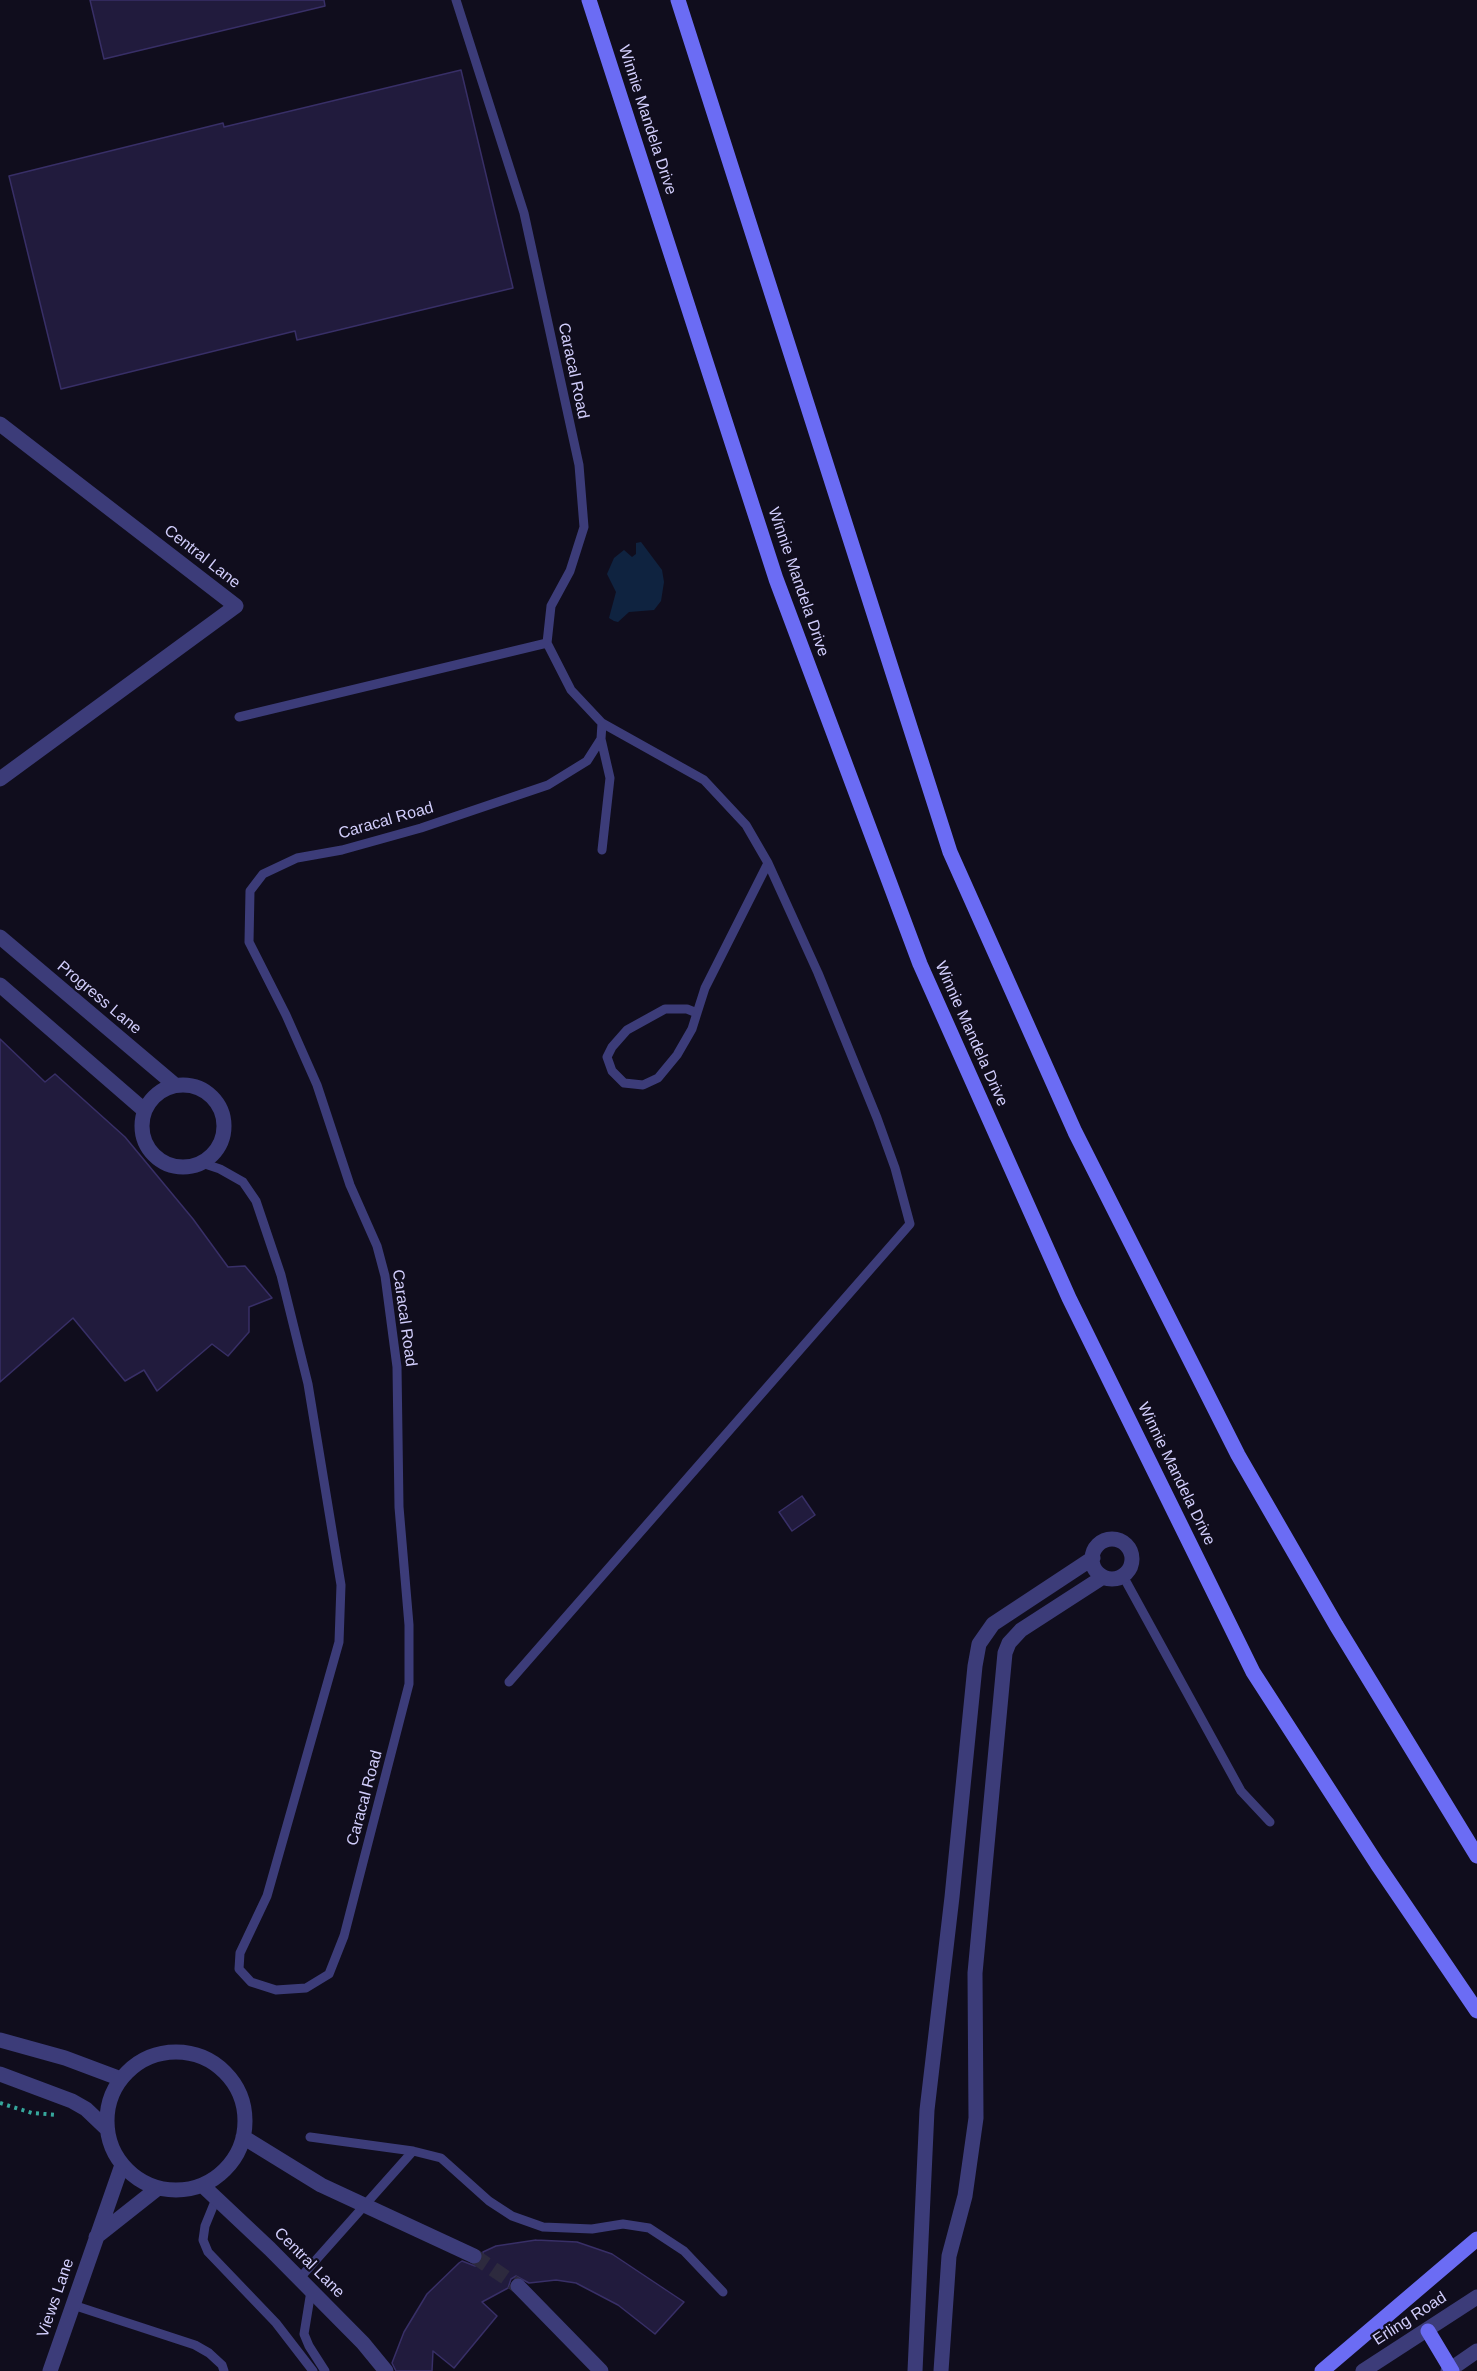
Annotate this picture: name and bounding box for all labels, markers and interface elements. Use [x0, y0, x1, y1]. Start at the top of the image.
street label: Winnie Mandela Drive [614, 43, 680, 197]
street label: Caracal Road [553, 321, 593, 421]
street label: Winnie Mandela Drive [763, 505, 833, 659]
street label: Central Lane [160, 521, 244, 593]
street label: Caracal Road [336, 798, 436, 844]
street label: Progress Lane [53, 957, 145, 1039]
street label: Winnie Mandela Drive [930, 959, 1012, 1109]
street label: Caracal Road [388, 1268, 420, 1368]
street label: Winnie Mandela Drive [1133, 1399, 1219, 1549]
street label: Caracal Road [343, 1748, 387, 1848]
street label: Central Lane [270, 2224, 348, 2302]
street label: Views Lane [34, 2256, 78, 2340]
street label: Erling Road [1370, 2288, 1450, 2350]

